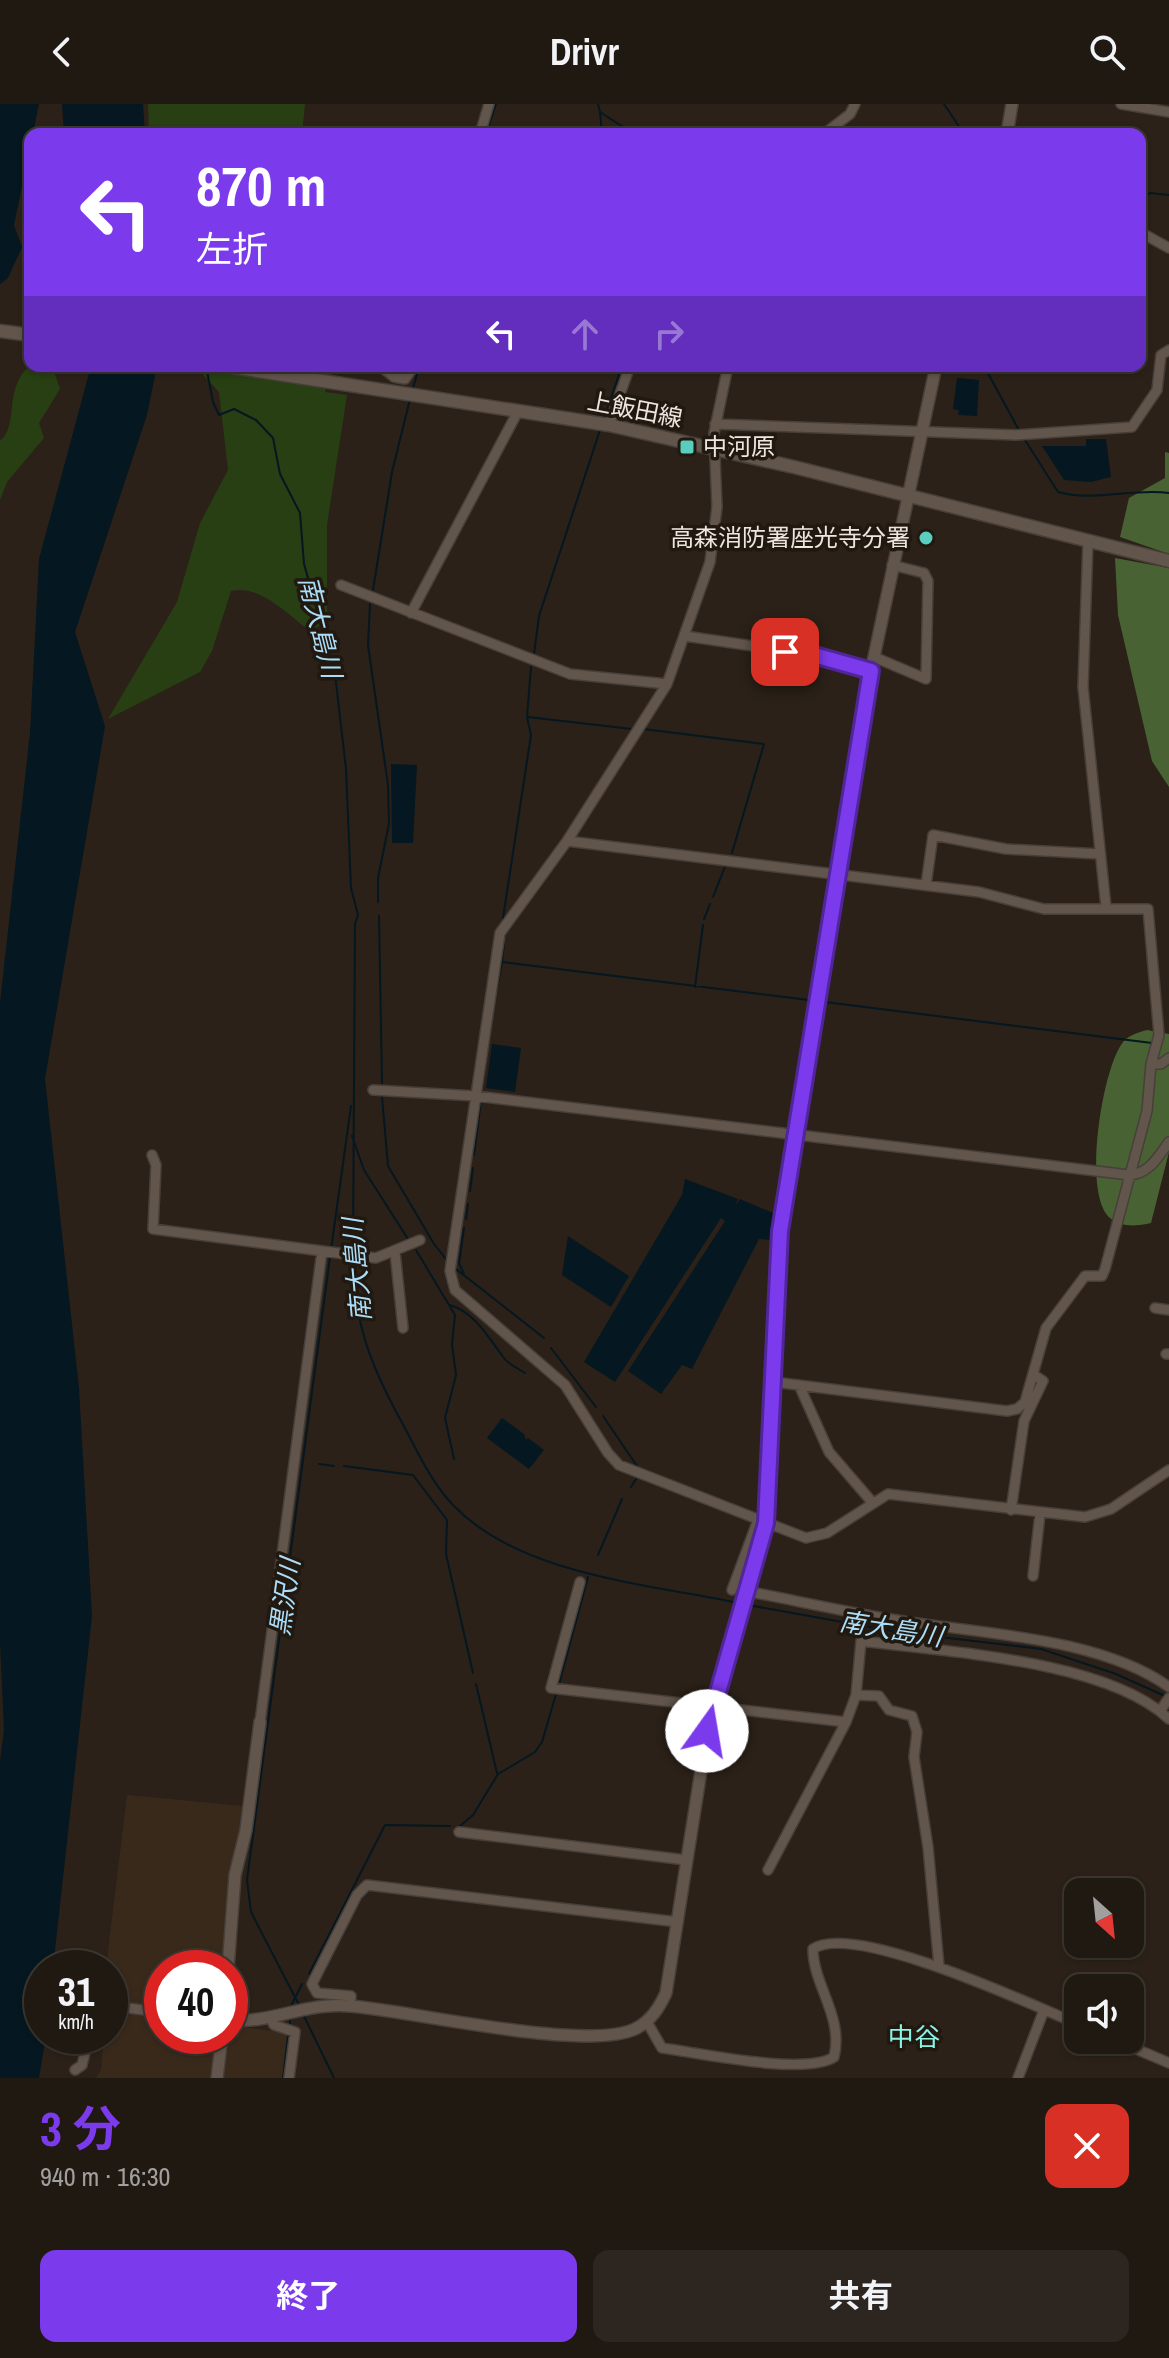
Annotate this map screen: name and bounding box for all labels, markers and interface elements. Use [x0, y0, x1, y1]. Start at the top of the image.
text: Drivr [550, 28, 619, 76]
icon: back [40, 30, 84, 74]
icon: search [1085, 30, 1129, 74]
text: 870 m [196, 148, 326, 223]
icon: left [64, 160, 168, 264]
text: 左折 [196, 225, 268, 273]
icon: left [479, 312, 523, 356]
icon: ahead [563, 312, 607, 356]
icon: right [647, 312, 691, 356]
street label: 上飯田線 [585, 384, 685, 434]
place label: 中河原 [703, 430, 775, 462]
marker: 中河原 [678, 438, 696, 456]
place label: 高森消防署座光寺分署 [670, 521, 910, 553]
marker: 高森消防署座光寺分署 [917, 529, 935, 547]
water label: 南大島川 [291, 572, 351, 684]
pin [751, 618, 819, 686]
icon: arrive [763, 630, 807, 674]
water label: 南大島川 [334, 1214, 378, 1323]
water label: 黒沢川 [262, 1553, 308, 1638]
water label: 南大島川 [837, 1603, 948, 1654]
position arrow [665, 1689, 749, 1773]
north arrow [1064, 1878, 1144, 1958]
map controls [1064, 1878, 1144, 2054]
speed limit sign: 40 [144, 1950, 248, 2054]
text: 31 [58, 1965, 94, 2018]
button: sound [1064, 1974, 1144, 2054]
text: km/h [58, 2008, 94, 2035]
district label: 中谷 [888, 2019, 940, 2054]
text: 3 分 [40, 2096, 121, 2161]
button: close [1045, 2104, 1129, 2188]
text: 940 m · 16:30 [40, 2159, 170, 2194]
button: 終了 [40, 2250, 577, 2342]
button: 共有 [593, 2250, 1129, 2342]

